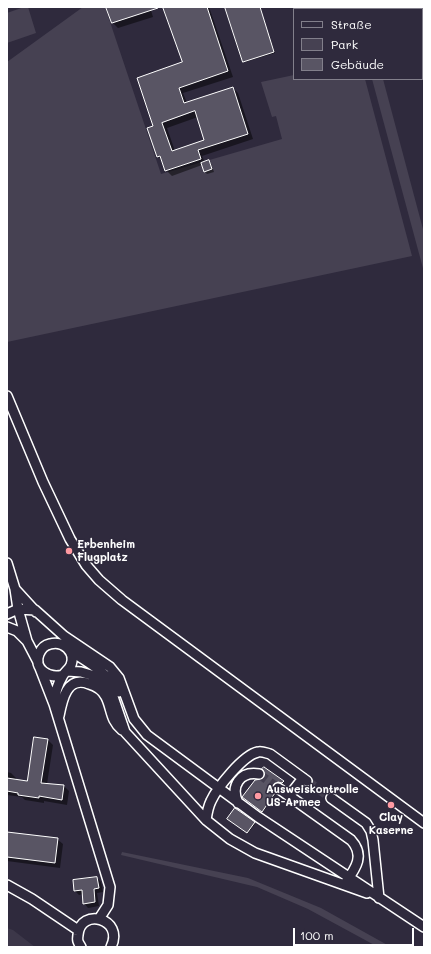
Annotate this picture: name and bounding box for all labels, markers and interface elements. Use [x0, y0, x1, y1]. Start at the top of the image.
legend [293, 8, 423, 80]
text: Straße [331, 16, 372, 32]
text: Park [331, 36, 358, 52]
text: Gebäude [331, 56, 384, 72]
place label: Erbenheim Flugplatz [77, 538, 135, 564]
marker: Erbenheim Flugplatz [64, 546, 74, 556]
place label: Ausweiskontrolle US-Armee [266, 783, 359, 809]
marker: Ausweiskontrolle US-Armee [253, 791, 263, 801]
marker: Clay Kaserne [386, 800, 396, 810]
place label: Clay Kaserne [369, 811, 413, 837]
scale bar [295, 920, 416, 946]
text: 100 m [300, 927, 334, 943]

